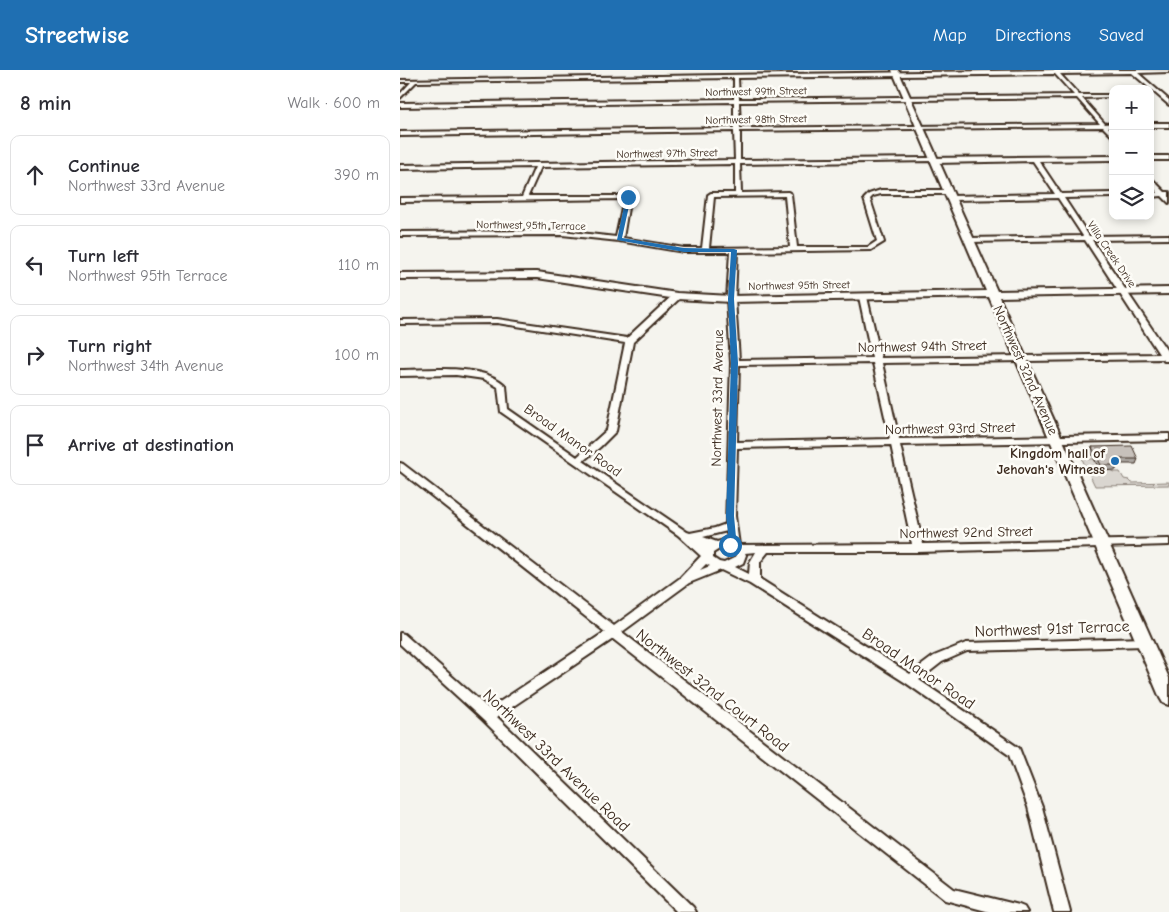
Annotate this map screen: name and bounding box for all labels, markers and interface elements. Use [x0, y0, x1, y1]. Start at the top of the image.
text: Streetwise [25, 21, 129, 49]
text: Map [933, 25, 967, 46]
text: Directions [995, 25, 1071, 46]
text: Saved [1099, 25, 1144, 46]
street label: Northwest 99th Street [705, 84, 808, 99]
map controls [1109, 85, 1154, 220]
button: + [1109, 85, 1154, 130]
text: 8 min [20, 91, 71, 115]
text: Walk · 600 m [287, 94, 380, 112]
street label: Northwest 98th Street [705, 112, 808, 127]
button: − [1109, 130, 1154, 175]
street label: Northwest 97th Street [616, 146, 718, 161]
text: Continue [68, 155, 140, 177]
icon: ahead [21, 161, 49, 189]
text: 390 m [334, 166, 379, 184]
button: layers [1109, 175, 1154, 220]
text: Northwest 33rd Avenue [68, 177, 225, 195]
route end [617, 186, 640, 209]
street label: Northwest 95th Terrace [476, 218, 586, 233]
street label: Villa Creek Drive [1085, 219, 1139, 290]
text: Turn left [68, 245, 139, 267]
icon: left [21, 251, 49, 279]
text: 110 m [338, 256, 379, 274]
text: Northwest 95th Terrace [68, 267, 228, 285]
street label: Northwest 95th Street [748, 278, 851, 293]
street label: Northwest 32nd Avenue [989, 303, 1062, 438]
street label: Northwest 33rd Avenue [708, 329, 727, 467]
text: Turn right [68, 335, 152, 357]
street label: Northwest 94th Street [857, 337, 988, 356]
icon: right [21, 341, 49, 369]
text: 100 m [335, 346, 379, 364]
text: Northwest 34th Avenue [68, 357, 223, 375]
street label: Broad Manor Road [521, 400, 625, 480]
street label: Northwest 93rd Street [885, 419, 1016, 438]
icon: arrive [21, 431, 49, 459]
text: Arrive at destination [68, 434, 234, 456]
place label: Kingdom hall of Jehovah's Witness [997, 445, 1105, 478]
marker: Kingdom hall of Jehovah's Witness [1109, 455, 1121, 467]
street label: Northwest 92nd Street [899, 523, 1034, 542]
route start [719, 534, 742, 557]
street label: Northwest 91st Terrace [974, 617, 1130, 641]
street label: Broad Manor Road [859, 625, 978, 713]
street label: Northwest 32nd Court Road [632, 626, 792, 756]
street label: Northwest 33rd Avenue Road [479, 686, 633, 836]

